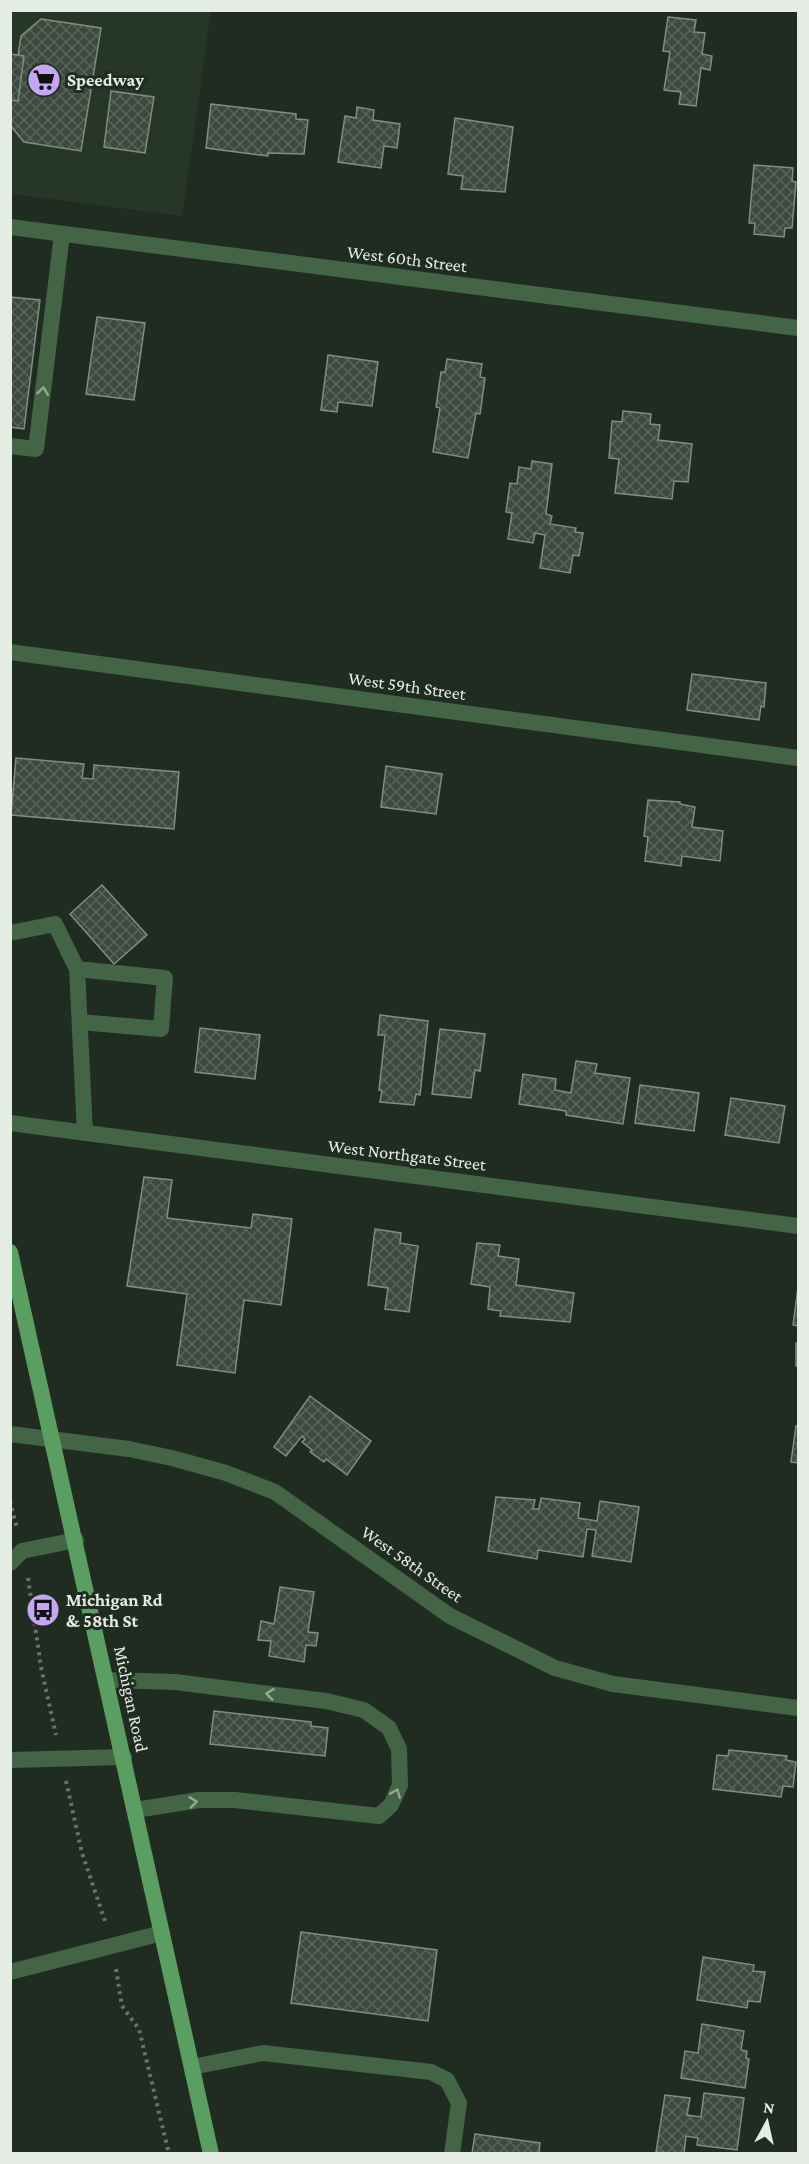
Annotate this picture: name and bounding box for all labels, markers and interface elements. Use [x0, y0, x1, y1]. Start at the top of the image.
supermarket icon: Speedway [26, 62, 62, 98]
place label: Speedway [67, 70, 144, 90]
street label: West 60th Street [346, 242, 469, 276]
one-way arrow [36, 386, 49, 396]
street label: West 59th Street [347, 668, 468, 704]
street label: West Northgate Street [327, 1135, 488, 1175]
street label: West 58th Street [357, 1522, 467, 1607]
place label: Michigan Rd & 58th St [66, 1590, 163, 1631]
bus stop icon: Michigan Rd & 58th St [25, 1592, 61, 1628]
street label: Michigan Road [110, 1644, 152, 1754]
one-way arrow [265, 1688, 274, 1700]
one-way arrow [389, 1789, 401, 1800]
one-way arrow [188, 1796, 197, 1808]
north arrow [737, 2092, 797, 2152]
text: N [762, 2098, 776, 2117]

